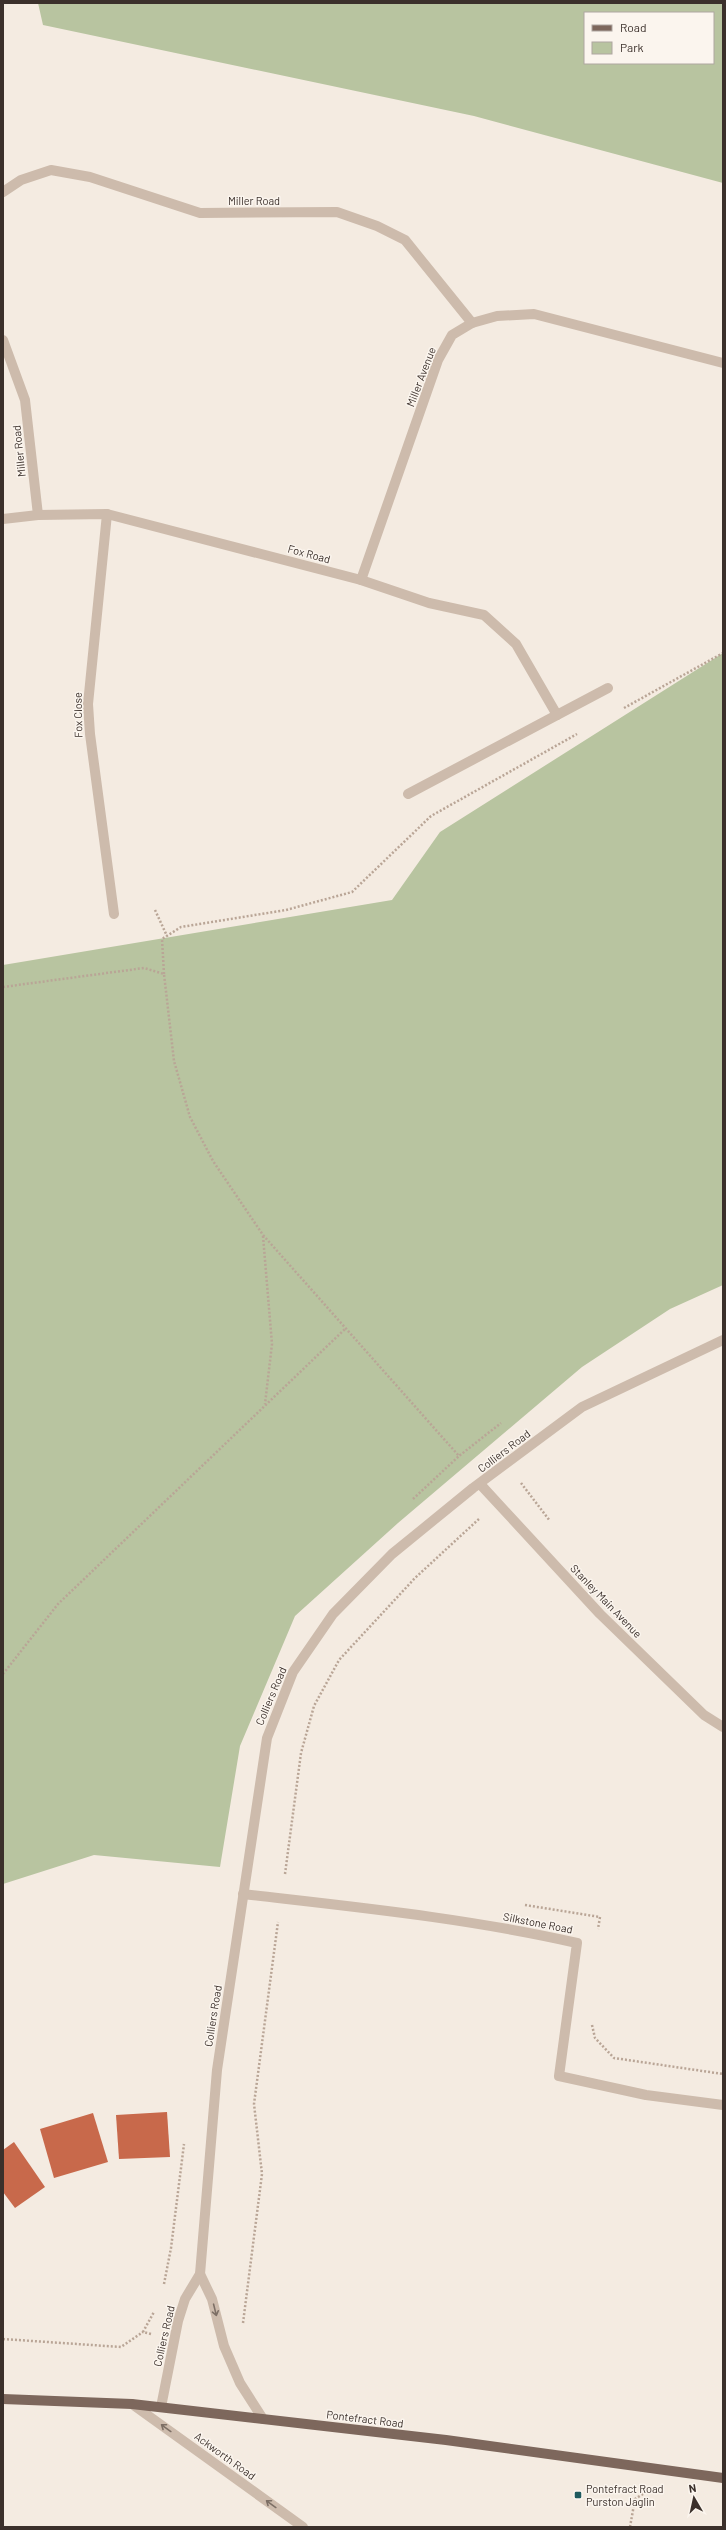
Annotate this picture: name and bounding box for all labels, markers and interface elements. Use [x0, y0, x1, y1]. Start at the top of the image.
legend [584, 12, 714, 64]
text: Road [620, 20, 647, 34]
text: Park [620, 40, 644, 54]
street label: Miller Road [228, 194, 280, 207]
street label: Miller Avenue [403, 345, 438, 408]
street label: Miller Road [9, 424, 28, 478]
street label: Fox Road [286, 542, 332, 565]
street label: Fox Close [71, 692, 84, 738]
street label: Colliers Road [475, 1427, 532, 1474]
street label: Stanley Main Avenue [568, 1561, 645, 1640]
street label: Colliers Road [252, 1665, 289, 1727]
street label: Silkstone Road [502, 1909, 574, 1936]
street label: Colliers Road [201, 1984, 224, 2048]
one-way arrow [212, 2303, 219, 2316]
street label: Colliers Road [150, 2304, 177, 2368]
street label: Pontefract Road [326, 2407, 404, 2430]
one-way arrow [161, 2424, 172, 2432]
street label: Ackworth Road [192, 2429, 258, 2482]
north arrow [674, 2478, 714, 2518]
text: N [688, 2481, 697, 2495]
place label: Pontefract Road Purston Jaglin [586, 2482, 664, 2508]
marker: Pontefract Road Purston Jaglin [573, 2490, 583, 2500]
one-way arrow [266, 2500, 277, 2508]

